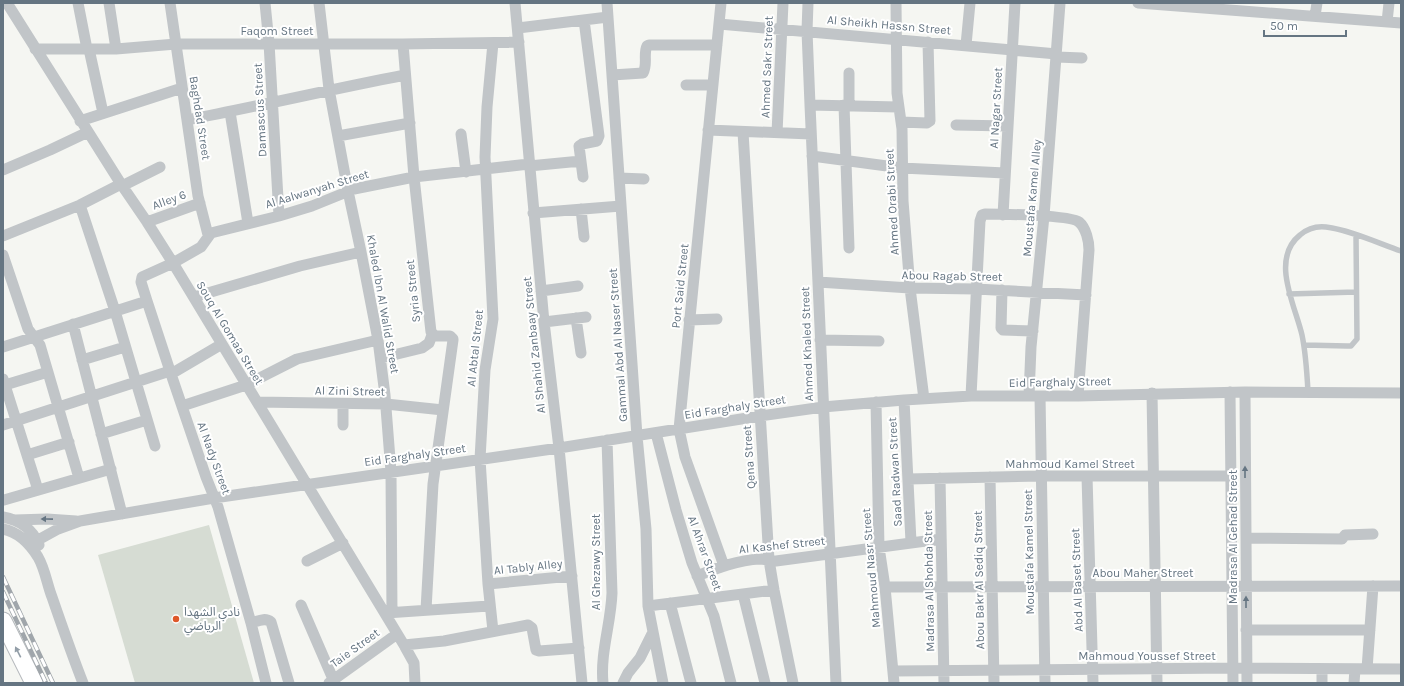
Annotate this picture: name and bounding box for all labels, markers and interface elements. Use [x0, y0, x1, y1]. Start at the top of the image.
scale bar [1264, 12, 1346, 38]
street label: Al Sheikh Hassn Street [826, 13, 952, 37]
street label: Ahmed Sakr Street [758, 15, 776, 118]
text: 50 m [1270, 19, 1298, 33]
street label: Faqom Street [240, 24, 314, 38]
street label: Damascus Street [251, 62, 269, 157]
street label: Al Nagar Street [987, 66, 1005, 149]
street label: Baghdad Street [186, 75, 214, 161]
street label: Moustafa Kamel Alley [1020, 138, 1044, 257]
street label: Ahmed Orabi Street [882, 148, 902, 256]
street label: Al Aalwanyah Street [263, 166, 371, 211]
street label: Alley 6 [150, 187, 188, 213]
street label: Khaled Ibn Al Walid Street [364, 233, 402, 375]
street label: Port Said Street [669, 242, 691, 329]
street label: Syria Street [403, 258, 423, 323]
street label: Gammal Abd Al Naser Street [606, 267, 630, 422]
street label: Abou Ragab Street [901, 268, 1003, 284]
street label: Al Shahid Zanbaay Street [520, 275, 548, 414]
street label: Souq Al Gomaa Street [193, 279, 267, 388]
street label: Ahmed Khaled Street [798, 286, 816, 402]
street label: Al Abtal Street [464, 308, 486, 387]
street label: Eid Farghaly Street [1009, 374, 1112, 390]
street label: Al Zini Street [315, 383, 386, 399]
street label: Eid Farghaly Street [683, 392, 787, 422]
street label: Saad Radwan Street [885, 416, 905, 527]
street label: Al Nady Street [194, 420, 234, 497]
street label: Qena Street [740, 424, 758, 489]
street label: Eid Farghaly Street [363, 441, 467, 469]
street label: Mahmoud Kamel Street [1005, 457, 1135, 471]
one-way arrow [1242, 465, 1248, 478]
street label: Madrasa Al Gehad Street [1226, 469, 1240, 604]
street label: Moustafa Kamel Street [1021, 489, 1037, 615]
street label: Mahmoud Nasr Street [859, 507, 883, 629]
street label: Madrasa Al Shohda Street [921, 510, 937, 652]
street label: Abou Bakr Al Sediq Street [971, 510, 987, 649]
street label: Al Ghezawy Street [589, 513, 603, 610]
street label: Al Ahrar Street [685, 514, 725, 593]
one-way arrow [40, 516, 53, 522]
street label: Abd Al Baset Street [1068, 527, 1086, 632]
street label: Al Kashef Street [738, 533, 826, 556]
street label: Al Tably Alley [493, 556, 563, 578]
street label: Abou Maher Street [1093, 566, 1194, 580]
one-way arrow [1243, 595, 1249, 608]
place label: نادي الشهدا الرياضي [184, 605, 240, 636]
marker: نادي الشهدا الرياضي [171, 614, 181, 624]
street label: Taie Street [328, 625, 383, 670]
one-way arrow [15, 646, 21, 658]
street label: Mahmoud Youssef Street [1078, 649, 1216, 663]

